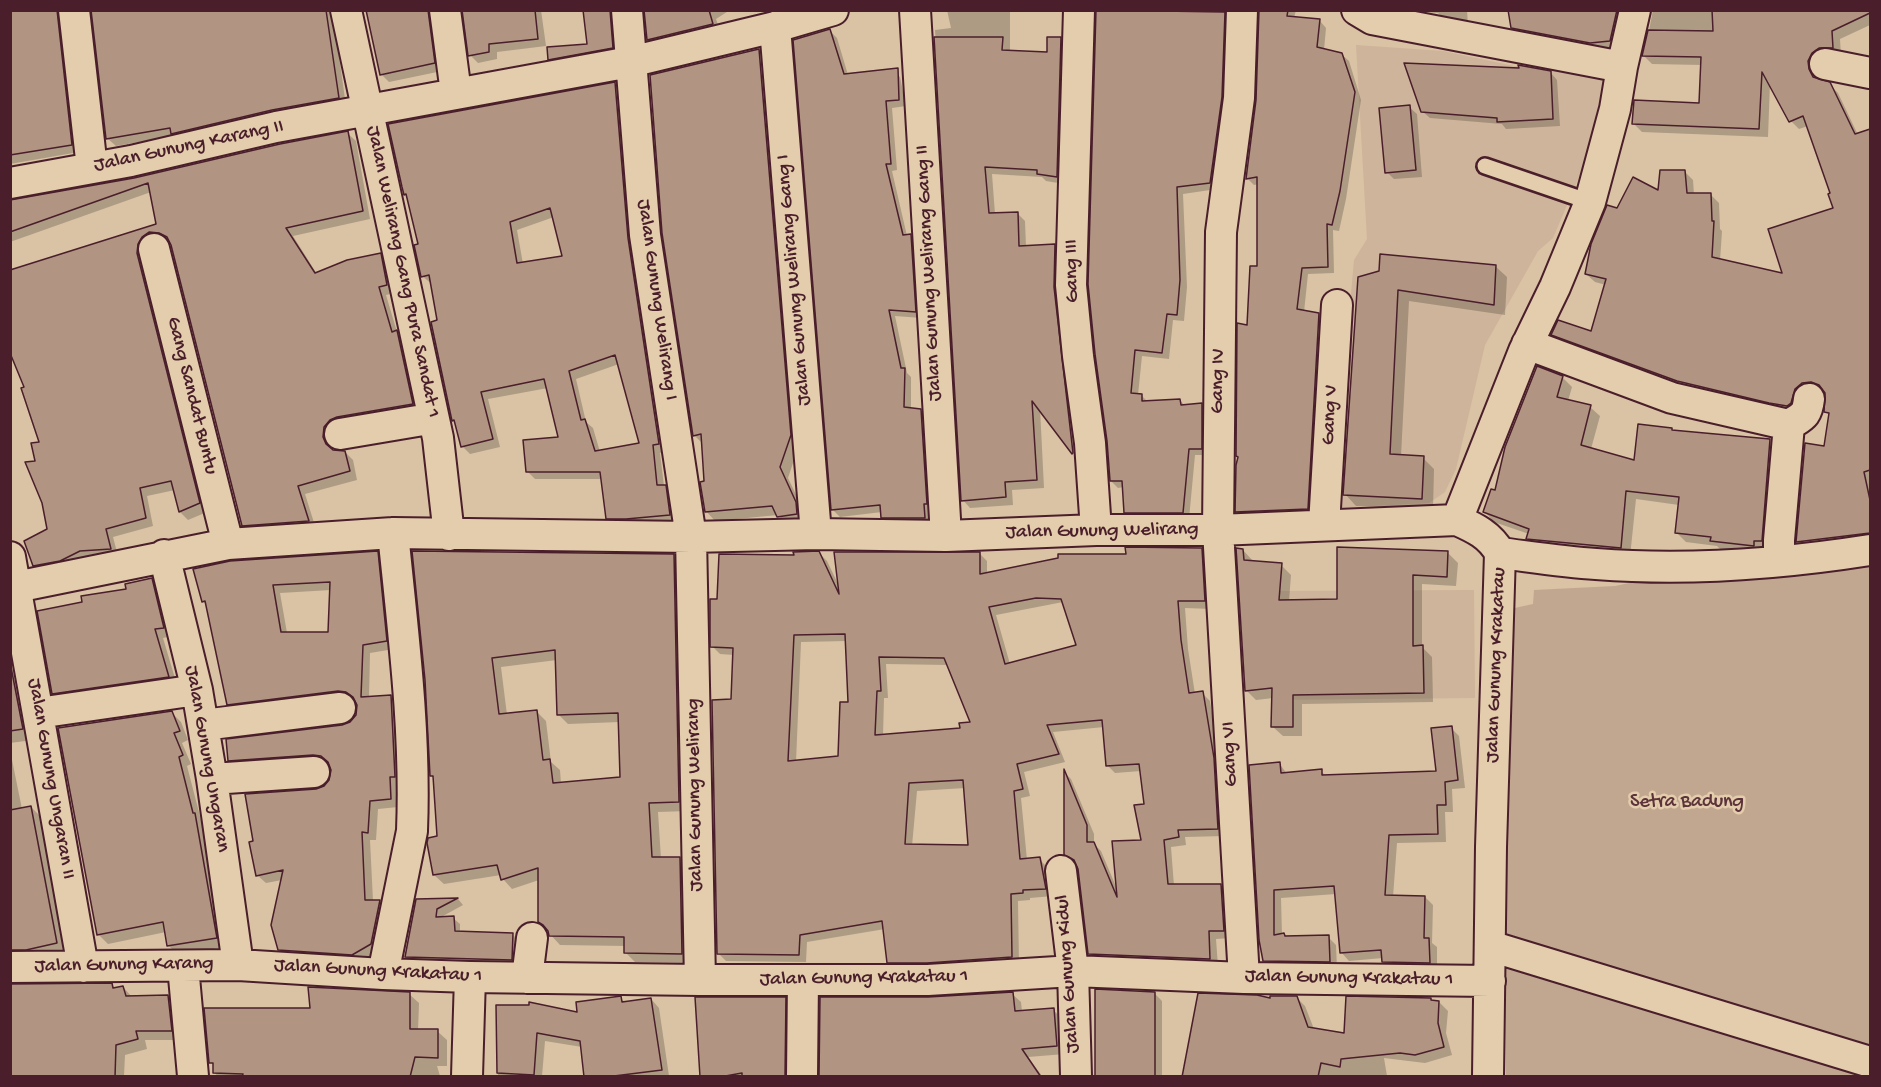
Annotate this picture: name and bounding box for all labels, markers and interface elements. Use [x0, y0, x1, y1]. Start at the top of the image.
street label: Jalan Gunung Karang II [92, 115, 286, 179]
street label: Jalan Welirang Gang Pura Sandat 1 [359, 124, 445, 420]
street label: Jalan Gunung Welirang Gang II [911, 144, 949, 402]
street label: Jalan Gunung Welirang Gang I [772, 153, 818, 407]
street label: Jalan Gunung Welirang I [630, 198, 682, 402]
street label: Gang III [1060, 239, 1086, 303]
street label: Gang Sandat Buntu [160, 315, 222, 477]
street label: Gang IV [1206, 348, 1232, 414]
street label: Gang V [1317, 384, 1345, 446]
street label: Jalan Gunung Welirang [1005, 518, 1199, 546]
street label: Jalan Gunung Krakatau [1482, 567, 1512, 763]
street label: Jalan Gunung Ungaran [178, 664, 234, 854]
street label: Jalan Gunung Ungaran II [21, 677, 79, 881]
street label: Jalan Gunung Welirang [682, 698, 710, 892]
street label: Gang VI [1217, 721, 1245, 787]
park label: Setra Badung [1630, 791, 1744, 815]
street label: Jalan Gunung Kidul [1051, 894, 1087, 1054]
street label: Jalan Gunung Karang [34, 952, 214, 980]
street label: Jalan Gunung Krakatau 1 [273, 955, 483, 989]
street label: Jalan Gunung Krakatau 1 [759, 965, 969, 993]
street label: Jalan Gunung Krakatau 1 [1244, 965, 1454, 993]

